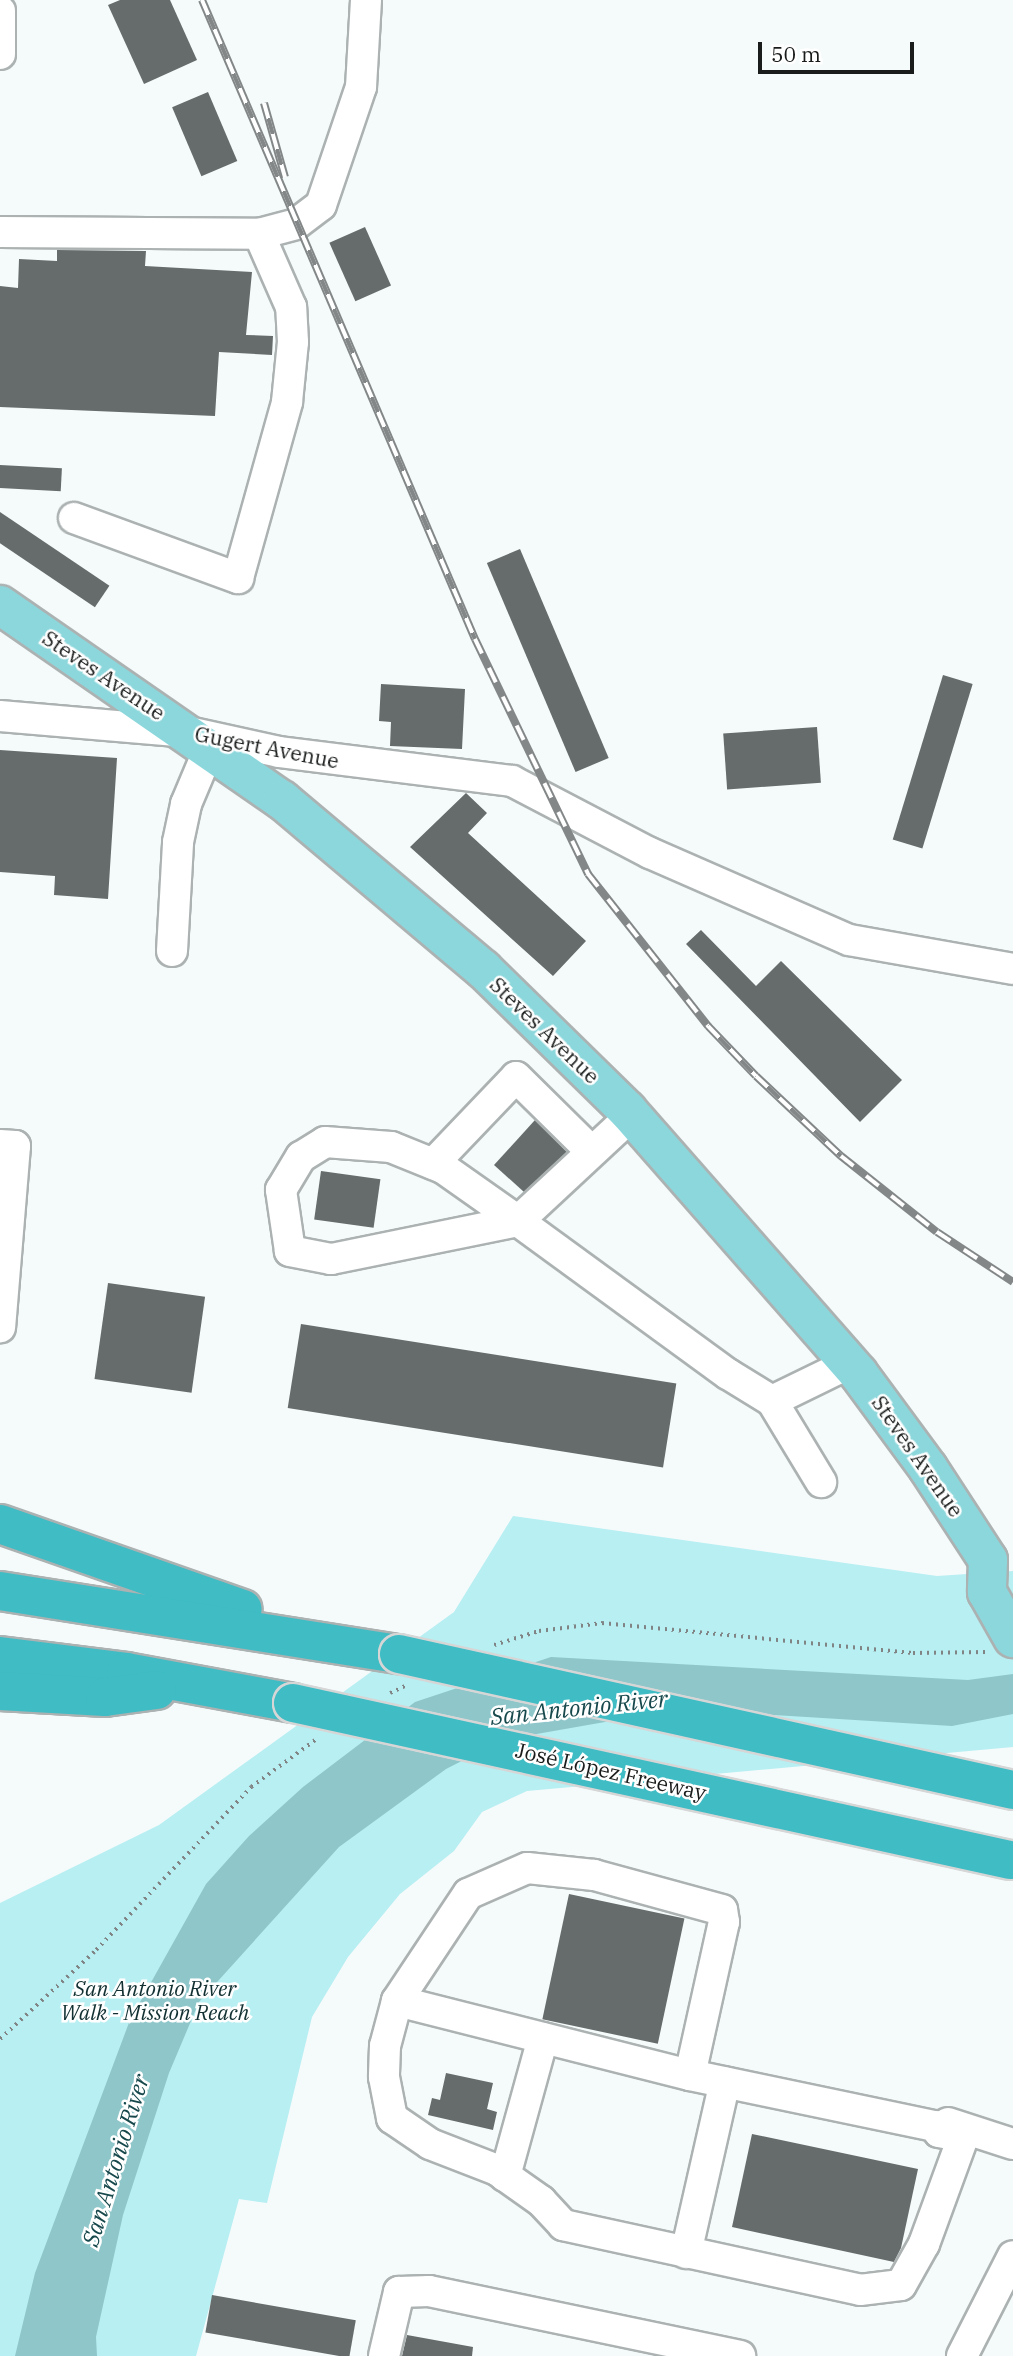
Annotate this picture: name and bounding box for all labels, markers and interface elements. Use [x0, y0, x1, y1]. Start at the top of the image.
scale bar [761, 28, 917, 72]
text: 50 m [771, 40, 821, 68]
street label: Steves Avenue [38, 625, 170, 725]
street label: Gugert Avenue [193, 721, 341, 773]
street label: Steves Avenue [485, 972, 605, 1088]
street label: Steves Avenue [867, 1391, 969, 1521]
water label: San Antonio River [489, 1684, 669, 1730]
street label: José López Freeway [513, 1737, 709, 1805]
park label: San Antonio River Walk - Mission Reach [61, 1975, 249, 2025]
water label: San Antonio River [76, 2071, 154, 2249]

